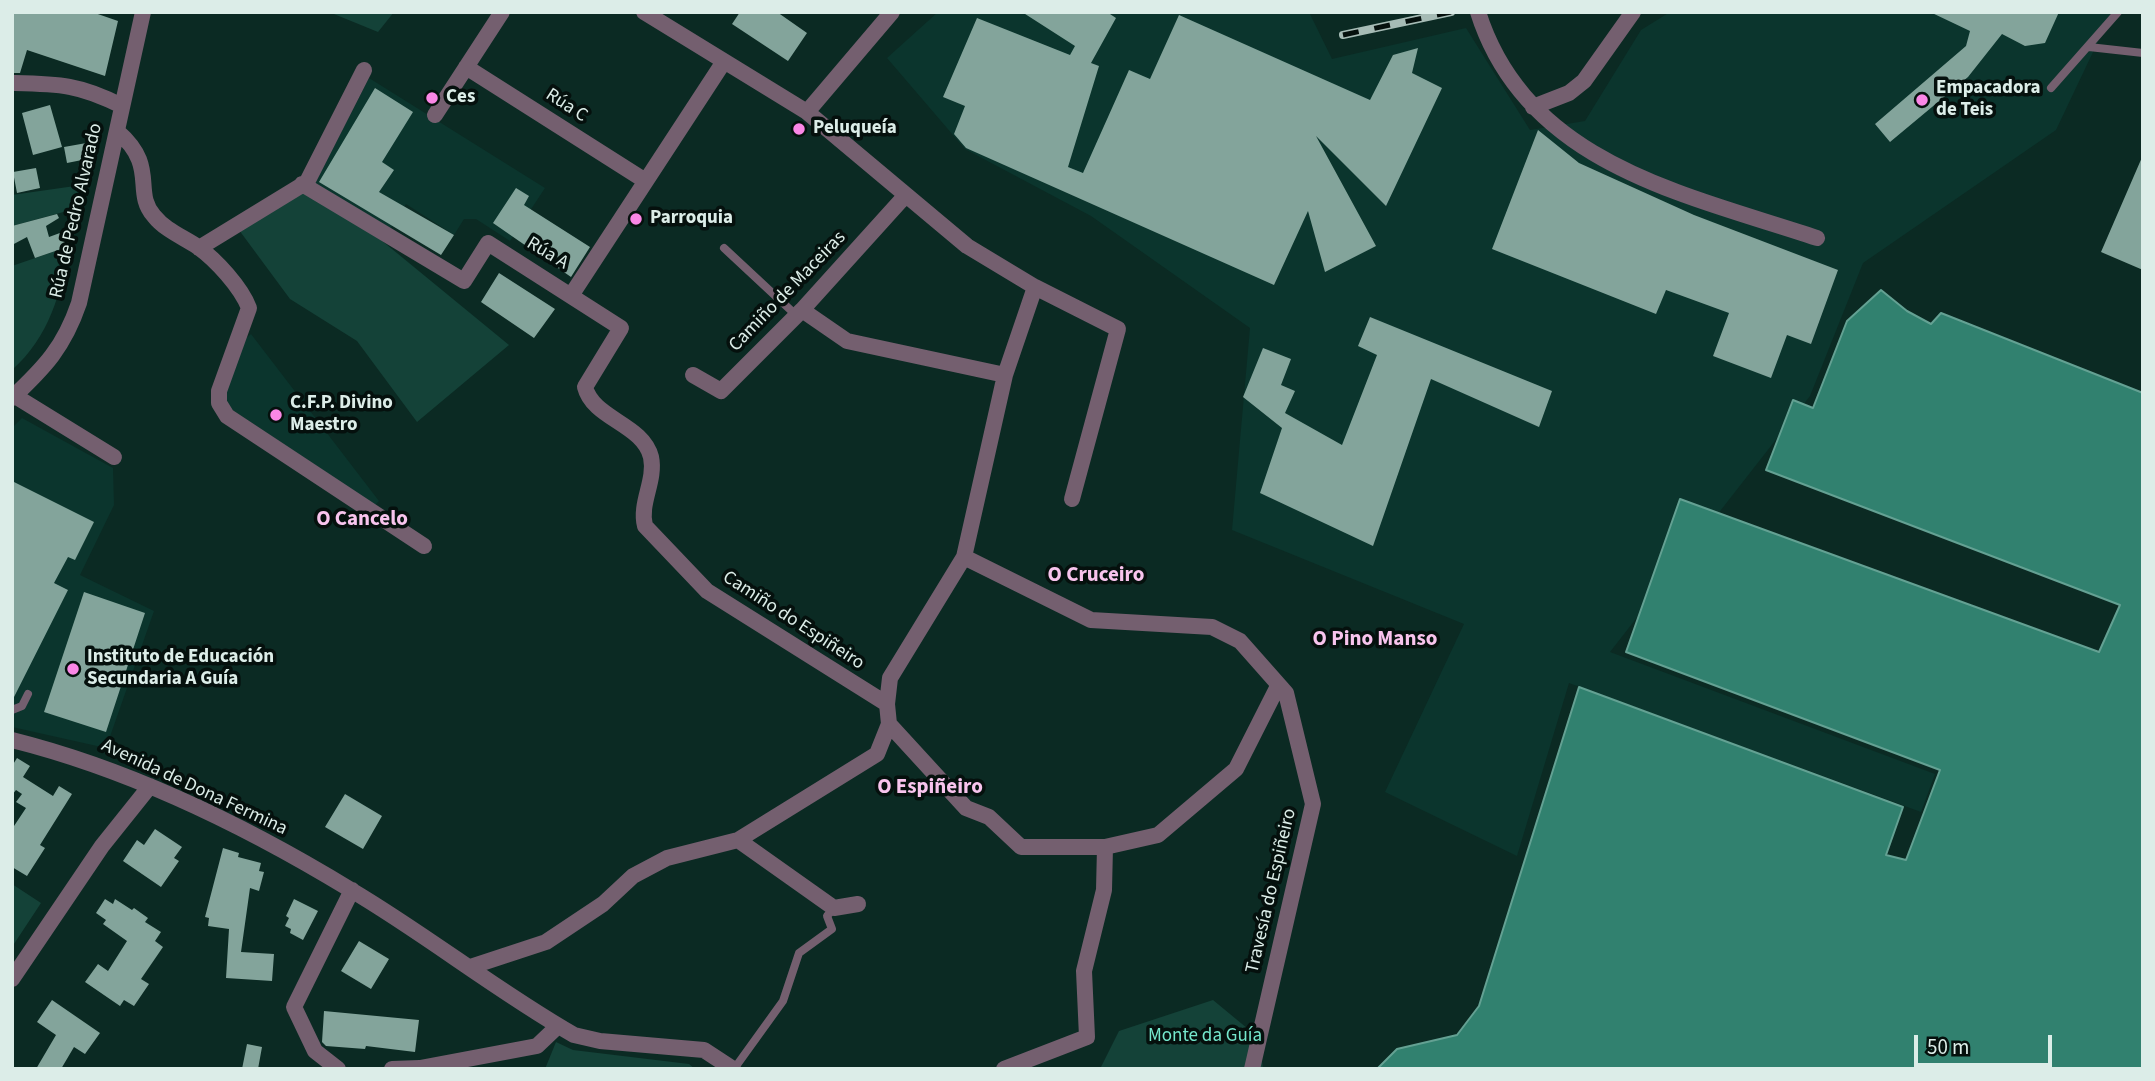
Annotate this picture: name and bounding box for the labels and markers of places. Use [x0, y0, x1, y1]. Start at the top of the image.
place label: Empacadora de Teis [1936, 78, 2041, 122]
place label: Ces [446, 87, 475, 109]
marker: Ces [424, 90, 440, 106]
marker: Empacadora de Teis [1914, 92, 1930, 108]
place label: Peluqueía [813, 118, 897, 140]
marker: Peluqueía [791, 121, 807, 137]
place label: Parroquia [650, 208, 733, 230]
marker: Parroquia [628, 211, 644, 227]
place label: C.F.P. Divino Maestro [290, 393, 393, 437]
marker: C.F.P. Divino Maestro [268, 407, 284, 423]
place label: Instituto de Educación Secundaria A Guía [87, 647, 274, 691]
marker: Instituto de Educación Secundaria A Guía [65, 661, 81, 677]

